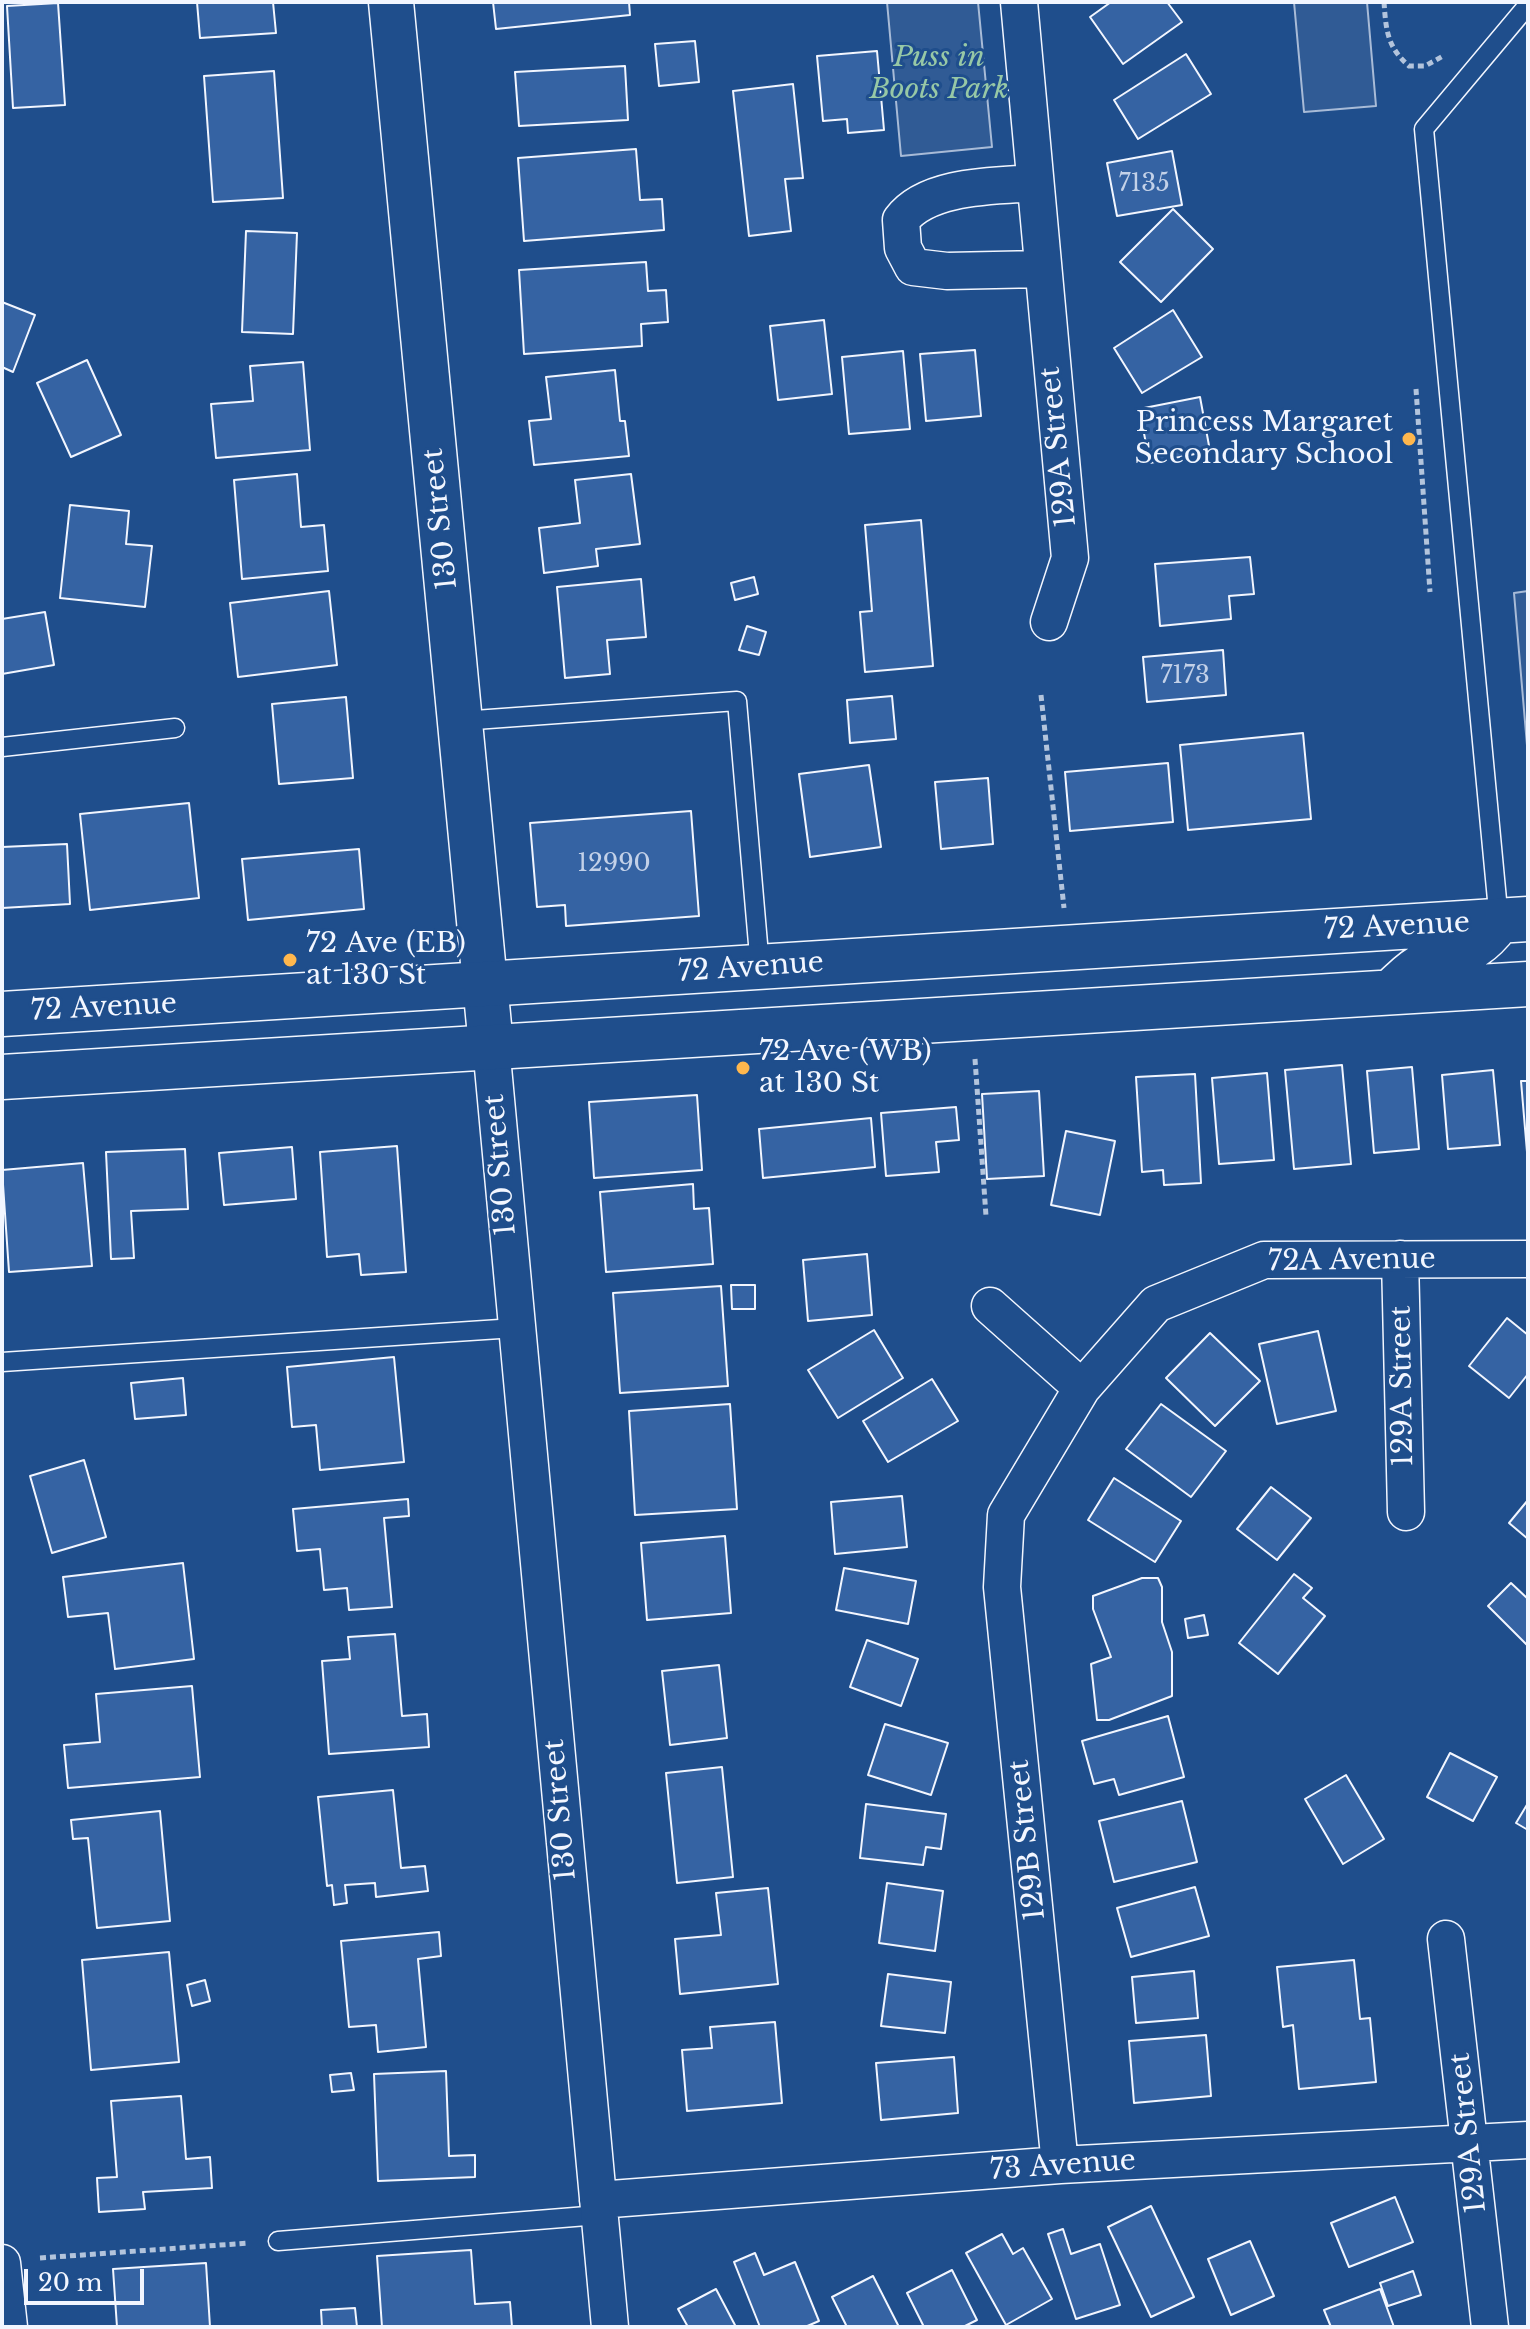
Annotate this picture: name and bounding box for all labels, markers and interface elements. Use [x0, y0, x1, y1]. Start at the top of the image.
park label: Puss in Boots Park [869, 41, 1009, 107]
house number: 7135 [1118, 170, 1170, 198]
street label: 129A Street [1034, 365, 1084, 529]
place label: Princess Margaret Secondary School [1135, 406, 1393, 472]
marker: Princess Margaret Secondary School [1400, 430, 1418, 448]
street label: 130 Street [417, 447, 465, 591]
house number: 7173 [1160, 662, 1210, 690]
house number: 12990 [577, 850, 651, 878]
street label: 72 Avenue [1323, 906, 1471, 948]
place label: 72 Ave (EB) at 130 St [306, 927, 466, 993]
street label: 72 Avenue [677, 946, 825, 990]
marker: 72 Ave (EB) at 130 St [281, 951, 299, 969]
street label: 72 Avenue [30, 987, 178, 1029]
place label: 72 Ave (WB) at 130 St [759, 1035, 931, 1101]
marker: 72 Ave (WB) at 130 St [734, 1059, 752, 1077]
street label: 130 Street [478, 1093, 524, 1237]
street label: 72A Avenue [1268, 1243, 1436, 1279]
street label: 129A Street [1385, 1305, 1421, 1467]
street label: 130 Street [538, 1738, 584, 1882]
street label: 129B Street [1003, 1758, 1053, 1922]
street label: 129A Street [1444, 2051, 1494, 2215]
street label: 73 Avenue [989, 2144, 1137, 2188]
scale bar [28, 2253, 148, 2303]
text: 20 m [38, 2268, 103, 2297]

